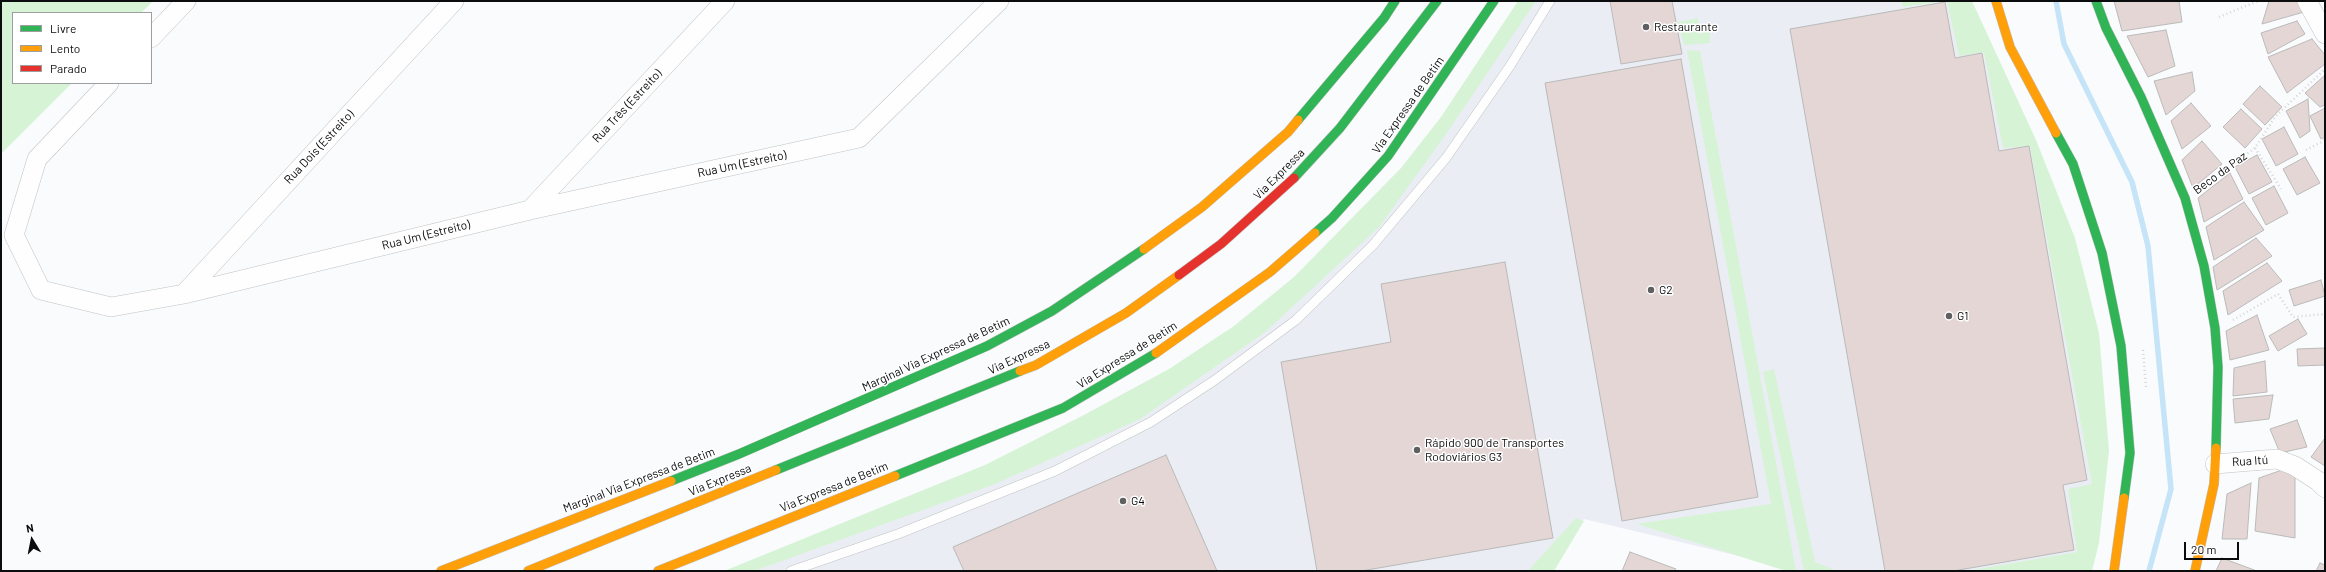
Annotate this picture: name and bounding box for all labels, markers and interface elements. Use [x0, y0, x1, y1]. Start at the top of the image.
legend [12, 12, 152, 84]
place label: Restaurante [1654, 20, 1718, 34]
text: Livre [50, 21, 76, 35]
marker: Restaurante [1641, 22, 1651, 32]
text: Lento [50, 41, 80, 55]
street label: Via Expressa de Betim [1369, 54, 1447, 156]
text: Parado [50, 61, 87, 75]
street label: Rua Três (Estreito) [589, 66, 665, 146]
street label: Rua Dois (Estreito) [281, 107, 357, 187]
street label: Via Expressa [1250, 145, 1308, 203]
street label: Rua Um (Estreito) [696, 148, 788, 180]
street label: Beco da Paz [2190, 149, 2250, 197]
street label: Rua Um (Estreito) [380, 217, 472, 253]
place label: G2 [1659, 283, 1673, 297]
marker: G2 [1646, 285, 1656, 295]
place label: G1 [1957, 309, 1969, 323]
marker: G1 [1944, 311, 1954, 321]
street label: Marginal Via Expressa de Betim [860, 313, 1012, 395]
street label: Via Expressa de Betim [1074, 318, 1180, 392]
street label: Via Expressa [986, 336, 1052, 378]
place label: Rápido 900 de Transportes Rodoviários G3 [1425, 436, 1564, 464]
street label: Marginal Via Expressa de Betim [561, 444, 717, 516]
marker: Rápido 900 de Transportes Rodoviários G3 [1412, 445, 1422, 455]
street label: Rua Itú [2231, 453, 2269, 469]
street label: Via Expressa de Betim [778, 459, 890, 515]
street label: Via Expressa [687, 461, 753, 499]
place label: G4 [1131, 494, 1145, 508]
marker: G4 [1118, 496, 1128, 506]
north arrow [12, 520, 52, 560]
text: N [25, 521, 35, 535]
scale bar [2186, 534, 2241, 560]
text: 20 m [2191, 542, 2217, 556]

